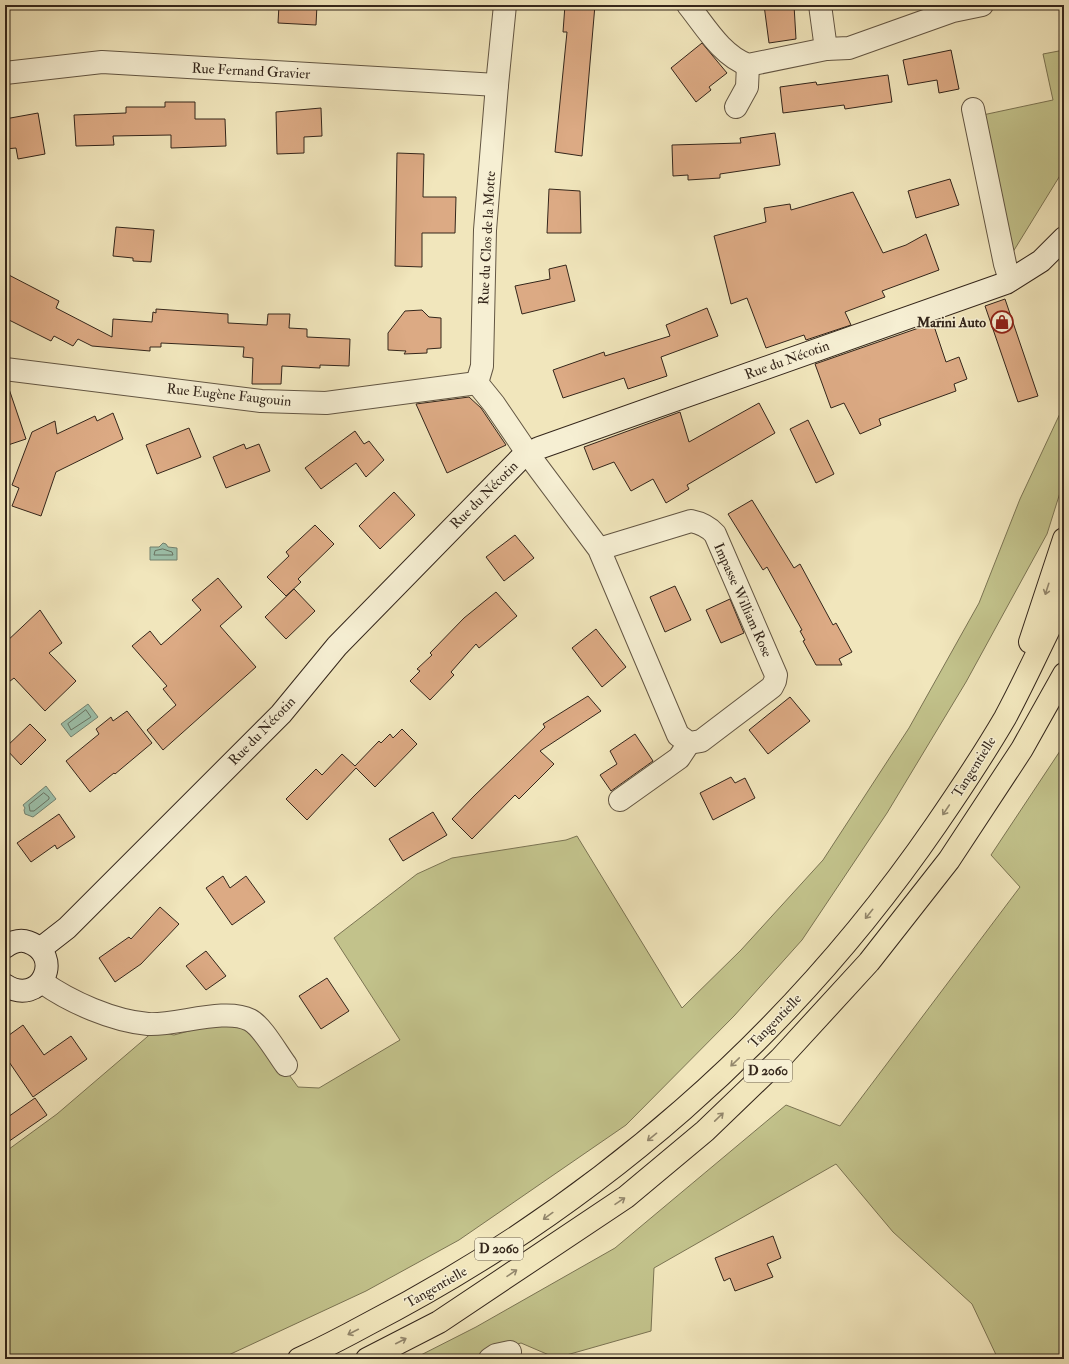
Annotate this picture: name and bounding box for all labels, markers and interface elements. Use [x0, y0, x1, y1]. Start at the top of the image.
street label: Rue Fernand Gravier [191, 59, 311, 83]
street label: Rue du Clos de la Motte [475, 170, 499, 305]
shop icon: Marini Auto [989, 309, 1015, 335]
place label: Marini Auto [916, 314, 986, 331]
street label: Rue du Nécotin [742, 337, 832, 383]
street label: Rue Eugène Faugouin [166, 380, 292, 410]
street label: Rue du Nécotin [447, 458, 521, 532]
street label: Impasse William Rose [709, 540, 776, 660]
one-way arrow [1043, 583, 1051, 595]
street label: Rue du Nécotin [225, 693, 299, 769]
street label: Tangentielle [949, 733, 999, 801]
one-way arrow [942, 804, 950, 815]
one-way arrow [865, 909, 874, 920]
street label: Tangentielle [745, 990, 805, 1052]
one-way arrow [730, 1057, 740, 1067]
road number: D 2060 [744, 1060, 792, 1082]
one-way arrow [714, 1112, 724, 1122]
one-way arrow [646, 1132, 657, 1141]
one-way arrow [614, 1197, 625, 1205]
one-way arrow [543, 1212, 554, 1220]
road number: D 2060 [475, 1238, 523, 1260]
street label: Tangentielle [402, 1262, 470, 1312]
one-way arrow [506, 1269, 517, 1277]
one-way arrow [347, 1329, 359, 1336]
one-way arrow [395, 1337, 407, 1344]

